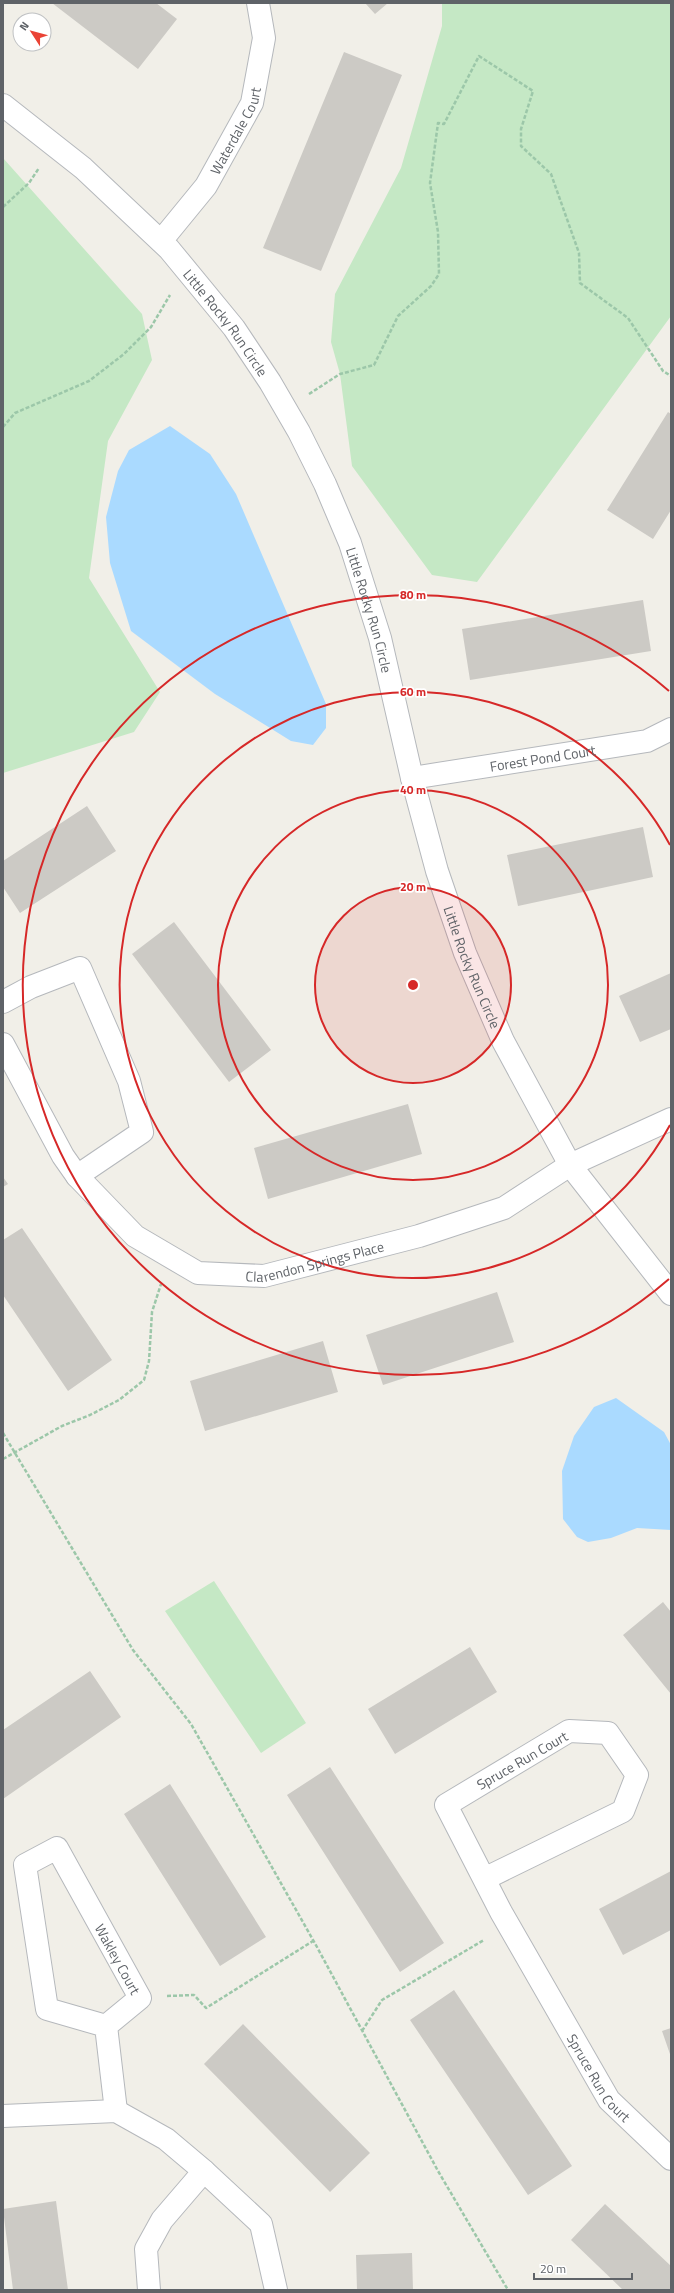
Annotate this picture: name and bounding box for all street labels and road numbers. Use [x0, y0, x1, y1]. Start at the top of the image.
street label: Waterdale Court [204, 85, 265, 178]
street label: Little Rocky Run Circle [179, 264, 274, 380]
street label: Little Rocky Run Circle [341, 544, 398, 675]
street label: Forest Pond Court [488, 739, 597, 776]
street label: Little Rocky Run Circle [439, 903, 507, 1031]
street label: Clarendon Springs Place [245, 1235, 386, 1286]
street label: Spruce Run Court [473, 1725, 572, 1795]
street label: Wakley Court [90, 1920, 146, 1998]
street label: Spruce Run Court [562, 2030, 636, 2126]

